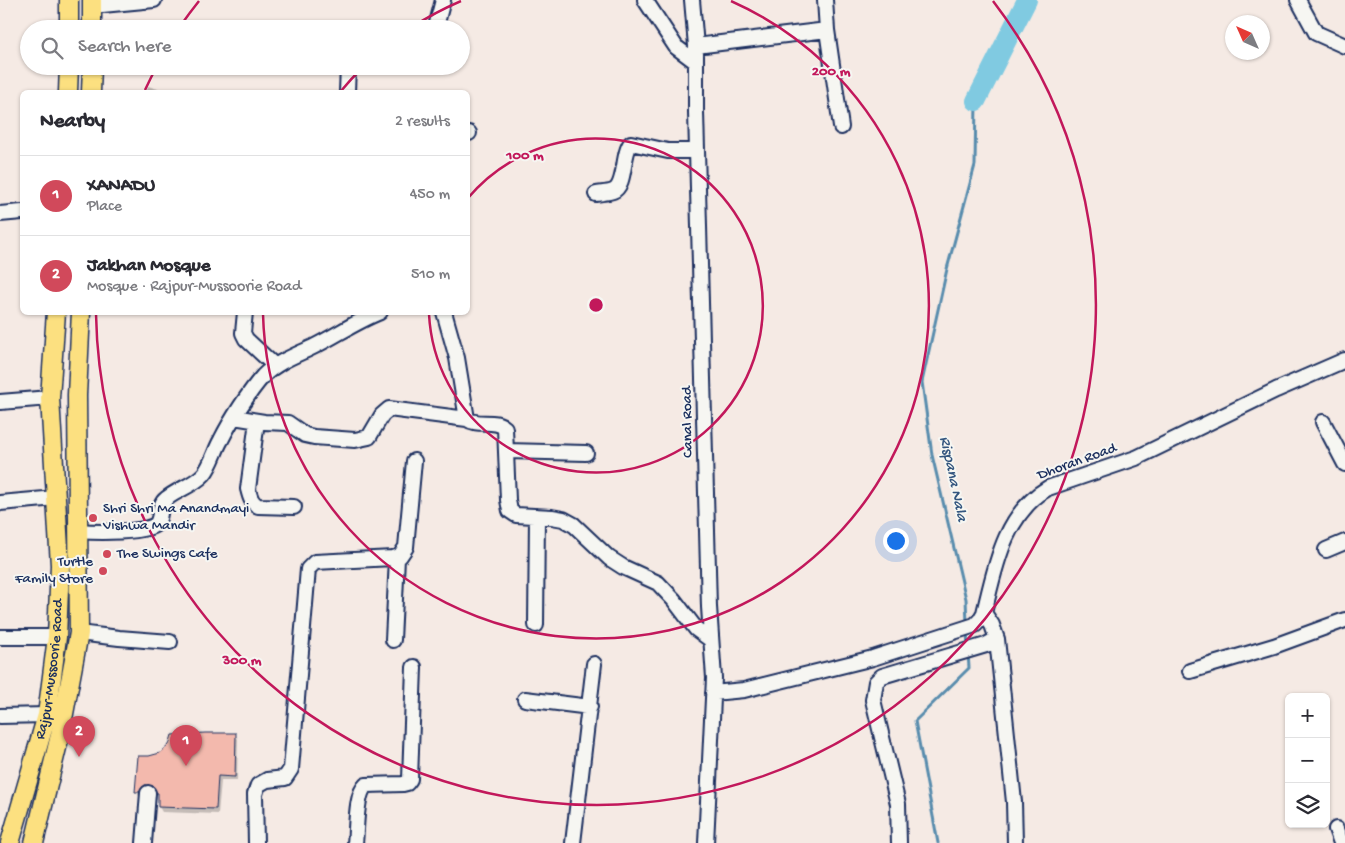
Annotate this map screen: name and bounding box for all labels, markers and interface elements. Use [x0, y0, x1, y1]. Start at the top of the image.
north arrow [1225, 15, 1270, 60]
search box [20, 20, 470, 75]
icon: search [38, 34, 66, 62]
text: Search here [78, 36, 172, 59]
text: 200 m [812, 63, 851, 81]
text: Nearby [40, 110, 105, 135]
text: 2 results [395, 113, 450, 132]
text: 100 m [505, 147, 544, 165]
text: XANADU [87, 175, 155, 198]
text: 1 [53, 186, 59, 205]
text: 450 m [410, 186, 450, 205]
text: Place [87, 198, 122, 217]
text: Jakhan Mosque [87, 255, 211, 278]
text: 2 [52, 266, 60, 285]
text: 510 m [411, 266, 450, 285]
text: Mosque · Rajpur-Mussoorie Road [87, 278, 301, 297]
centre of rings [587, 296, 605, 314]
street label: Canal Road [678, 385, 698, 458]
water label: Rispana Nala [934, 435, 971, 524]
street label: Dhoran Road [1034, 439, 1120, 485]
place label: Shri Shri Ma Anandmayi Vishwa Mandir [102, 500, 249, 535]
marker: Shri Shri Ma Anandmayi Vishwa Mandir [87, 512, 99, 524]
your location [883, 528, 909, 554]
place label: The Swings Cafe [116, 545, 218, 563]
marker: The Swings Cafe [101, 548, 113, 560]
place label: Turtle Family Store [14, 553, 93, 588]
marker: Turtle Family Store [97, 565, 109, 577]
street label: Rajpur-Mussoorie Road [31, 597, 68, 742]
text: 300 m [221, 652, 262, 670]
map controls [1285, 693, 1330, 828]
button: + [1285, 693, 1330, 738]
pin: 2 [63, 716, 95, 757]
pin: 1 [170, 725, 202, 766]
button: − [1285, 738, 1330, 783]
button: layers [1285, 783, 1330, 828]

